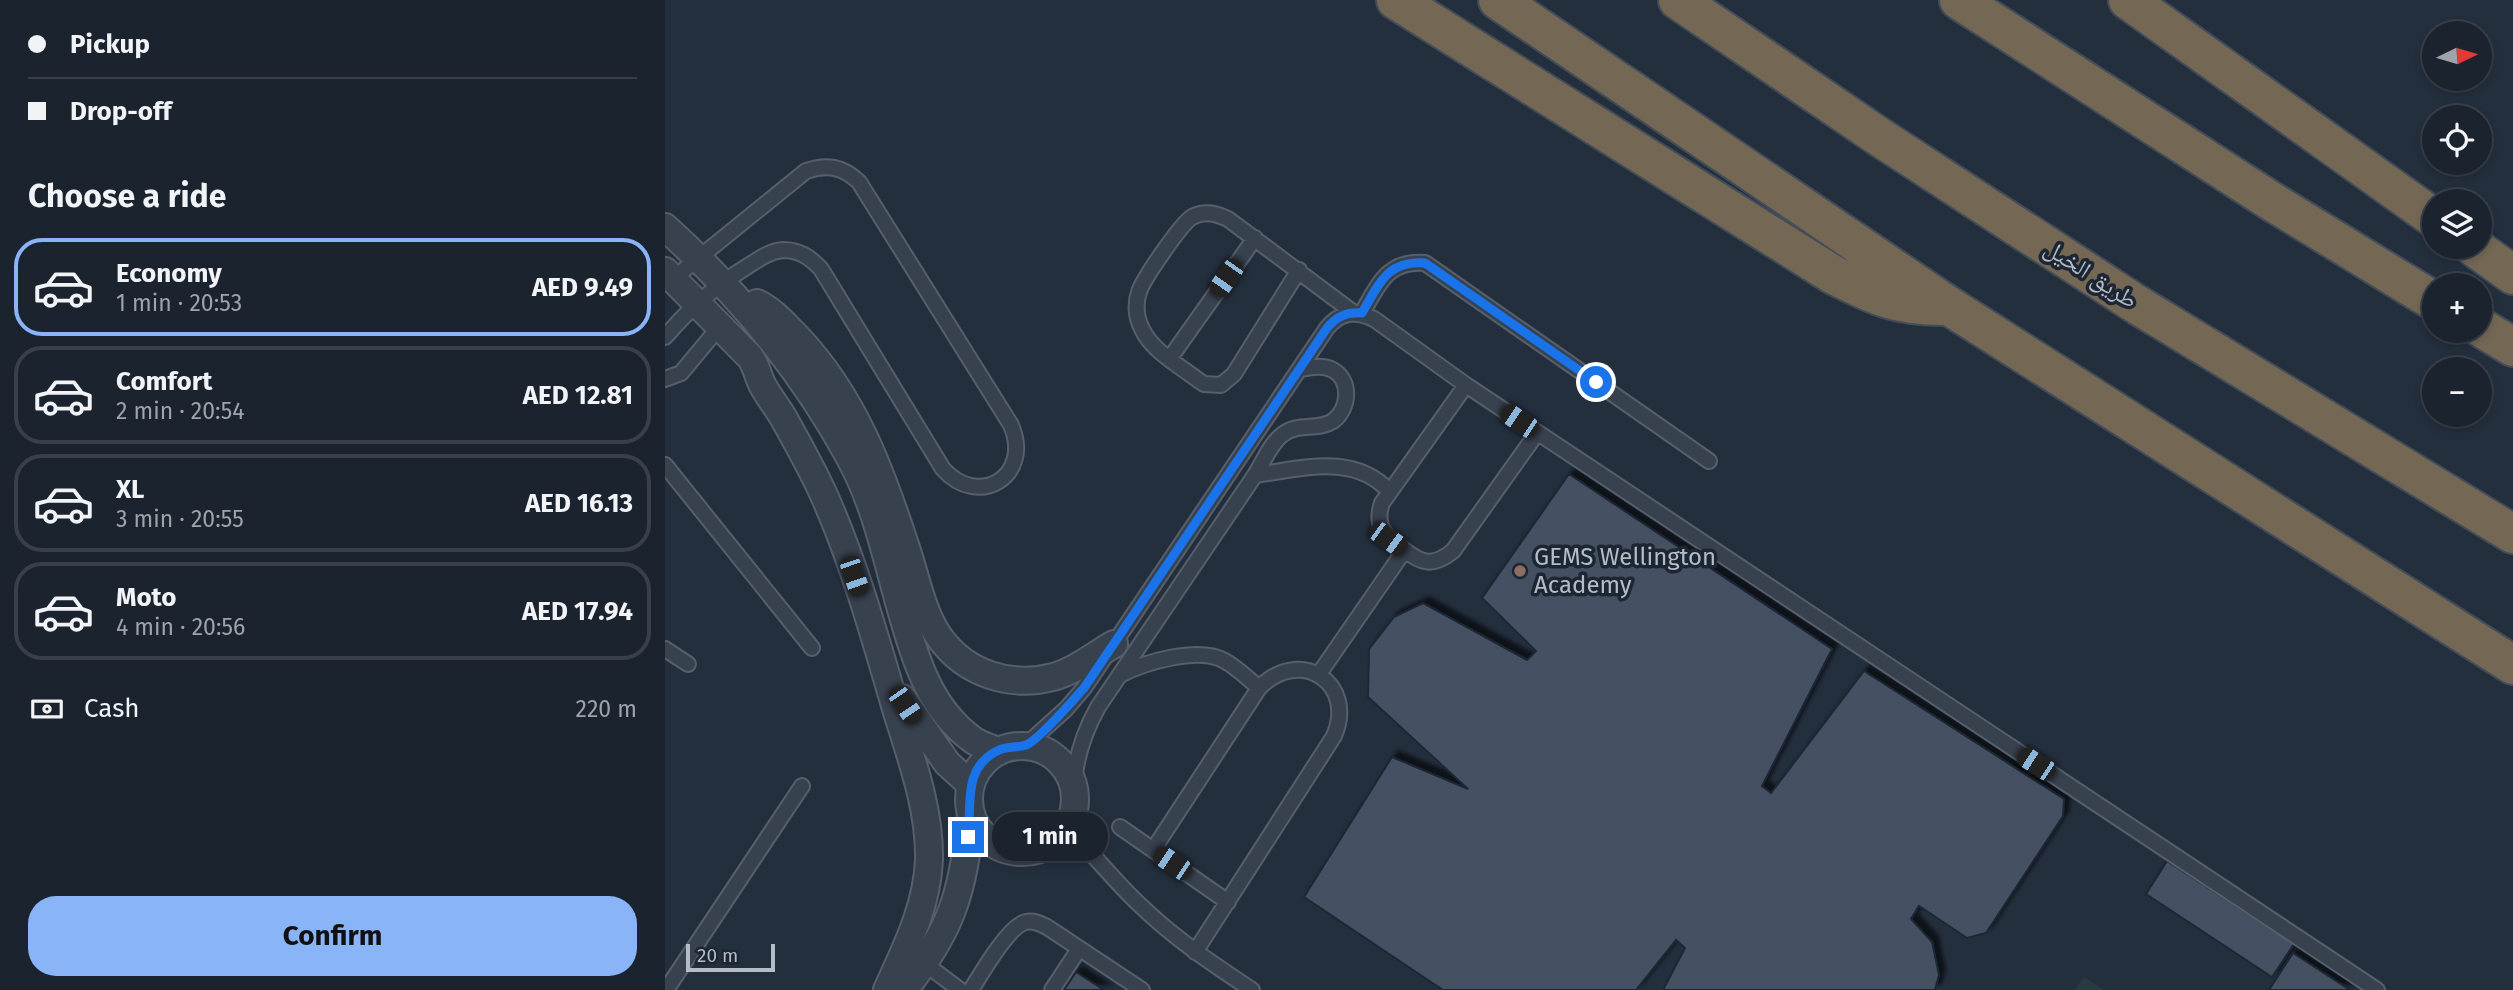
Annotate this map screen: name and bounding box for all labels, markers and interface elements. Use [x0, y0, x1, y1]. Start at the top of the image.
north arrow [2422, 21, 2492, 91]
map controls [2422, 21, 2492, 427]
text: Pickup [70, 29, 150, 60]
text: Drop-off [70, 96, 172, 127]
button: locate [2422, 105, 2492, 175]
text: Choose a ride [28, 177, 226, 215]
button: layers [2422, 189, 2492, 259]
street label: طريق الخيل [2039, 234, 2143, 314]
car [1206, 255, 1247, 301]
icon: car [32, 256, 95, 319]
text: Economy [116, 258, 222, 289]
text: AED 9.49 [532, 272, 633, 303]
button: + [2422, 273, 2492, 343]
text: 1 min · 20:53 [116, 289, 242, 317]
button: − [2422, 357, 2492, 427]
icon: car [32, 364, 95, 427]
text: Comfort [116, 366, 212, 397]
route start [1580, 366, 1612, 398]
text: AED 12.81 [523, 380, 633, 411]
text: 2 min · 20:54 [116, 397, 244, 425]
car [1496, 401, 1543, 441]
icon: car [32, 472, 95, 535]
text: XL [116, 474, 144, 505]
text: AED 16.13 [525, 488, 633, 519]
text: 3 min · 20:55 [116, 505, 244, 533]
car [1365, 518, 1412, 560]
place label: GEMS Wellington Academy [1534, 543, 1716, 599]
car [838, 553, 871, 599]
marker: GEMS Wellington Academy [1512, 563, 1528, 579]
icon: car [32, 580, 95, 643]
text: Moto [116, 582, 176, 613]
text: AED 17.94 [522, 596, 633, 627]
text: 4 min · 20:56 [116, 613, 245, 641]
car [885, 682, 926, 728]
icon: cash [28, 690, 66, 728]
text: Cash [84, 693, 140, 724]
text: 220 m [576, 695, 637, 723]
car [2013, 744, 2060, 784]
callout: 1 min [993, 812, 1108, 862]
route end [952, 821, 984, 853]
text: 1 min [1022, 822, 1078, 850]
car [1149, 843, 1196, 883]
button: Confirm [28, 896, 637, 976]
scale bar [686, 941, 775, 973]
text: 20 m [697, 944, 738, 967]

